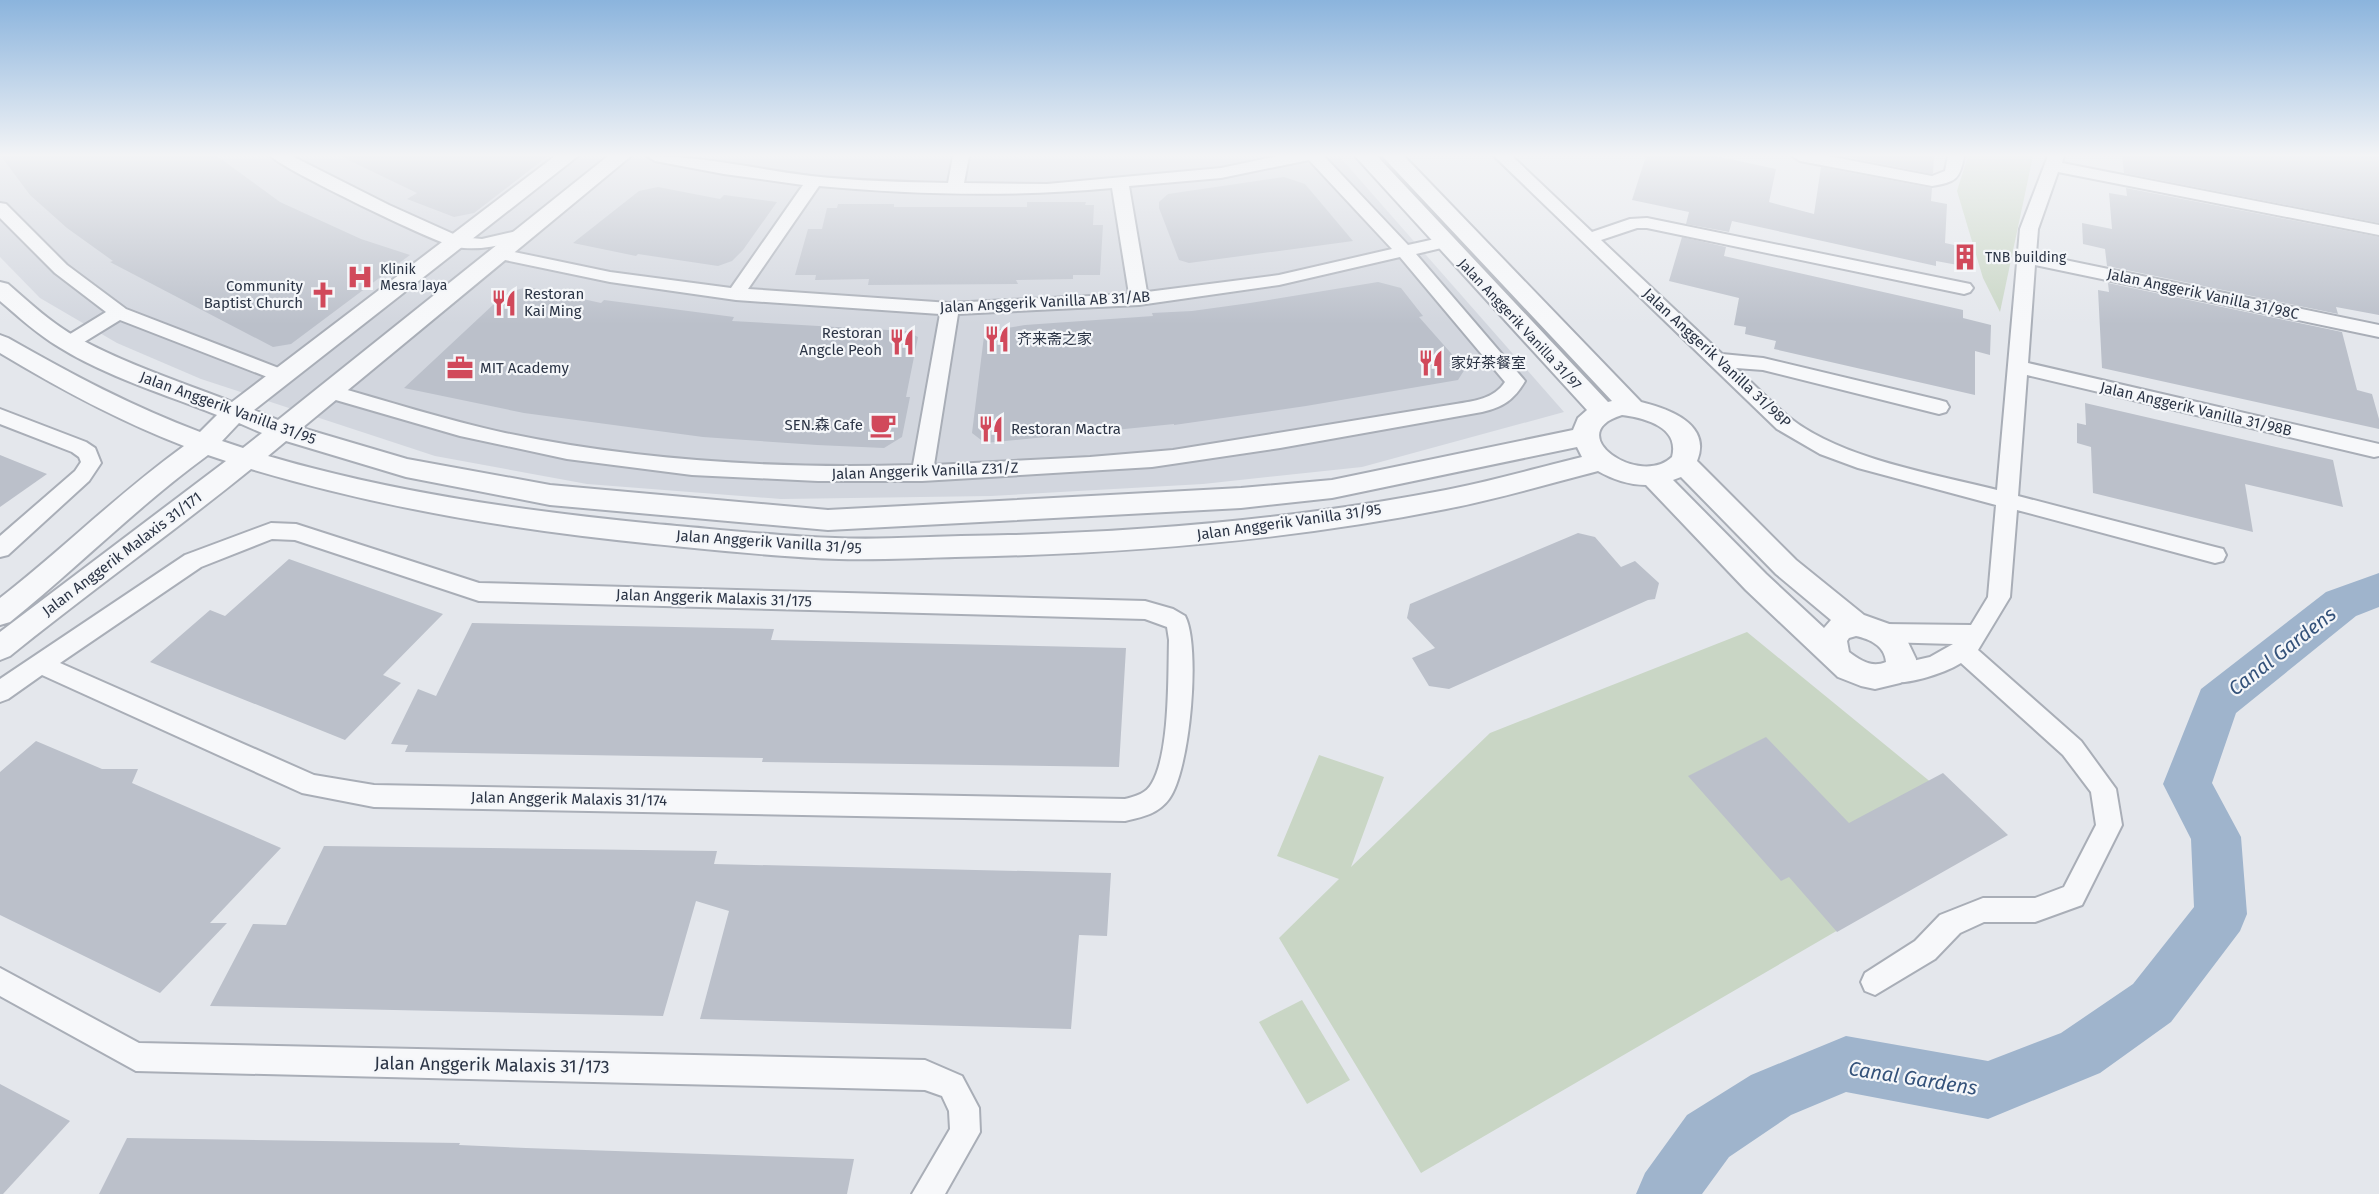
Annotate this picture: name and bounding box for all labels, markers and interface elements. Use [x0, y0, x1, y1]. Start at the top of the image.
building icon: TNB building [1950, 242, 1980, 272]
place label: TNB building [1985, 249, 2067, 266]
street label: Jalan Anggerik Vanilla 31/97 [1454, 255, 1585, 393]
place label: Klinik Mesra Jaya [380, 261, 447, 294]
hospital icon: Klinik Mesra Jaya [345, 262, 375, 292]
street label: Jalan Anggerik Vanilla 31/98C [2105, 265, 2301, 323]
place label: Community Baptist Church [204, 277, 304, 312]
church icon: Community Baptist Church [308, 280, 338, 310]
place label: Restoran Kai Ming [524, 285, 584, 320]
street label: Jalan Anggerik Vanilla 31/98P [1639, 285, 1795, 432]
restaurant icon: Restoran Kai Ming [489, 288, 519, 318]
street label: Jalan Anggerik Vanilla AB 31/AB [939, 288, 1151, 316]
place label: Restoran Angcle Peoh [799, 324, 882, 359]
restaurant icon: 齐来斋之家 [982, 324, 1012, 354]
restaurant icon: Restoran Angcle Peoh [887, 327, 917, 357]
place label: 齐来斋之家 [1017, 330, 1092, 348]
restaurant icon: 家好茶餐室 [1416, 348, 1446, 378]
office icon: MIT Academy [445, 353, 475, 383]
place label: 家好茶餐室 [1451, 354, 1526, 372]
place label: MIT Academy [480, 359, 569, 377]
street label: Jalan Anggerik Vanilla 31/95 [137, 368, 319, 448]
street label: Jalan Anggerik Vanilla 31/98B [2098, 378, 2294, 440]
cafe icon: SEN.森 Cafe [868, 410, 898, 440]
restaurant icon: Restoran Mactra [976, 414, 1006, 444]
place label: SEN.森 Cafe [785, 416, 863, 434]
place label: Restoran Mactra [1011, 420, 1121, 438]
street label: Jalan Anggerik Vanilla Z31/Z [831, 459, 1019, 483]
street label: Jalan Anggerik Malaxis 31/171 [39, 488, 205, 620]
street label: Jalan Anggerik Vanilla 31/95 [1195, 500, 1383, 544]
street label: Jalan Anggerik Vanilla 31/95 [675, 527, 863, 557]
street label: Jalan Anggerik Malaxis 31/175 [616, 586, 812, 610]
water label: Canal Gardens [2223, 602, 2341, 700]
street label: Jalan Anggerik Malaxis 31/174 [471, 788, 667, 810]
street label: Jalan Anggerik Malaxis 31/173 [374, 1052, 610, 1078]
water label: Canal Gardens [1847, 1056, 1979, 1100]

